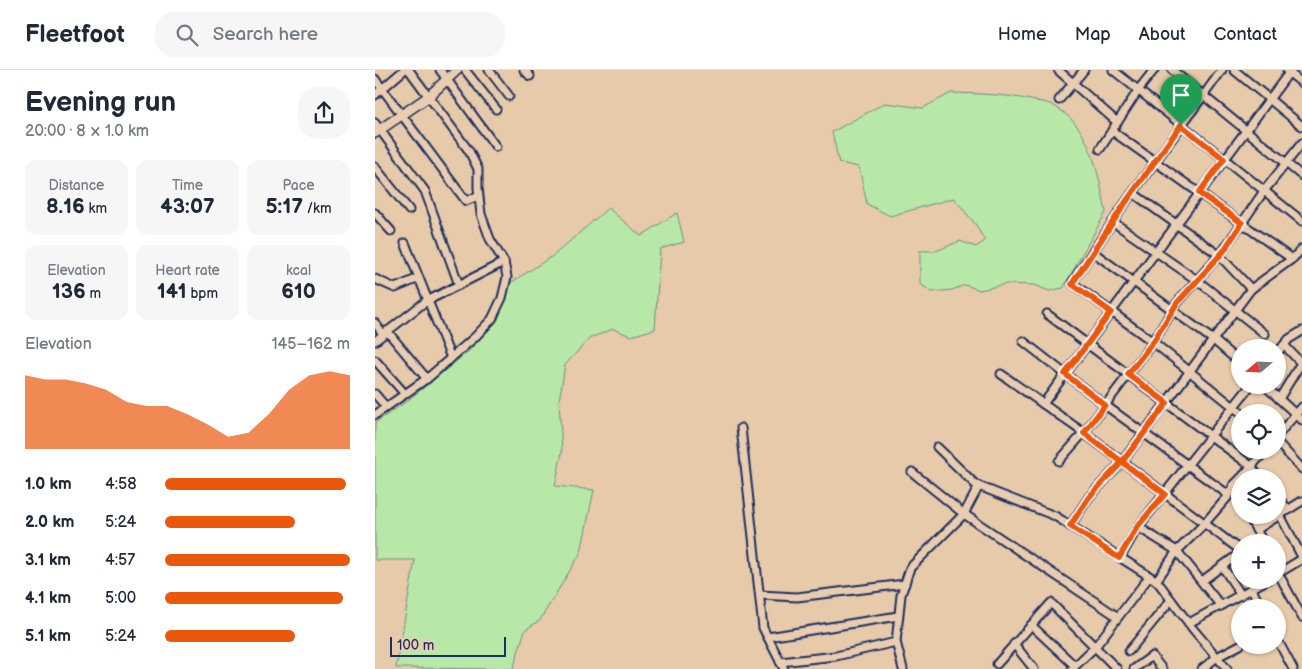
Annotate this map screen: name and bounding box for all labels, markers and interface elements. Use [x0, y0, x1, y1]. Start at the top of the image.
search box [155, 12, 505, 57]
text: Fleetfoot [25, 20, 125, 49]
icon: search [173, 21, 201, 49]
text: Search here [213, 23, 318, 46]
text: Home [998, 24, 1047, 45]
text: Map [1075, 24, 1111, 45]
text: About [1139, 24, 1186, 45]
text: Contact [1214, 24, 1277, 45]
pin [1160, 74, 1202, 125]
icon: arrive [1167, 81, 1195, 109]
text: Evening run [25, 86, 176, 119]
button: share [298, 87, 350, 139]
text: 20:00 · 8 × 1.0 km [25, 122, 149, 141]
text: Distance [49, 177, 104, 194]
text: Time [172, 177, 203, 194]
text: Pace [283, 177, 314, 194]
text: 8.16 [46, 194, 85, 219]
text: 43:07 [160, 194, 215, 219]
text: 5:17 [265, 194, 303, 219]
text: km [85, 200, 107, 217]
text: /km [303, 200, 332, 217]
text: Elevation [47, 262, 106, 279]
text: Heart rate [155, 262, 220, 279]
text: kcal [286, 262, 311, 279]
text: 136 [52, 279, 86, 304]
text: 141 [157, 279, 187, 304]
text: 610 [281, 279, 316, 304]
text: m [86, 285, 101, 302]
text: bpm [187, 285, 218, 302]
text: Elevation [25, 335, 92, 354]
text: 145–162 m [271, 335, 350, 354]
north arrow [1231, 339, 1286, 394]
map controls [1231, 339, 1286, 654]
button: locate [1231, 404, 1286, 459]
button: layers [1231, 469, 1286, 524]
text: 1.0 km [25, 475, 72, 494]
text: 4:58 [105, 475, 137, 494]
text: 2.0 km [25, 513, 74, 532]
text: 5:24 [105, 513, 136, 532]
button: + [1231, 534, 1286, 589]
text: 3.1 km [25, 551, 71, 570]
text: 4:57 [105, 551, 135, 570]
text: 4.1 km [25, 589, 71, 608]
text: 5:00 [105, 589, 136, 608]
button: − [1231, 599, 1286, 654]
text: 5.1 km [25, 627, 71, 646]
text: 5:24 [105, 627, 136, 646]
scale bar [390, 634, 506, 657]
text: 100 m [397, 637, 434, 654]

